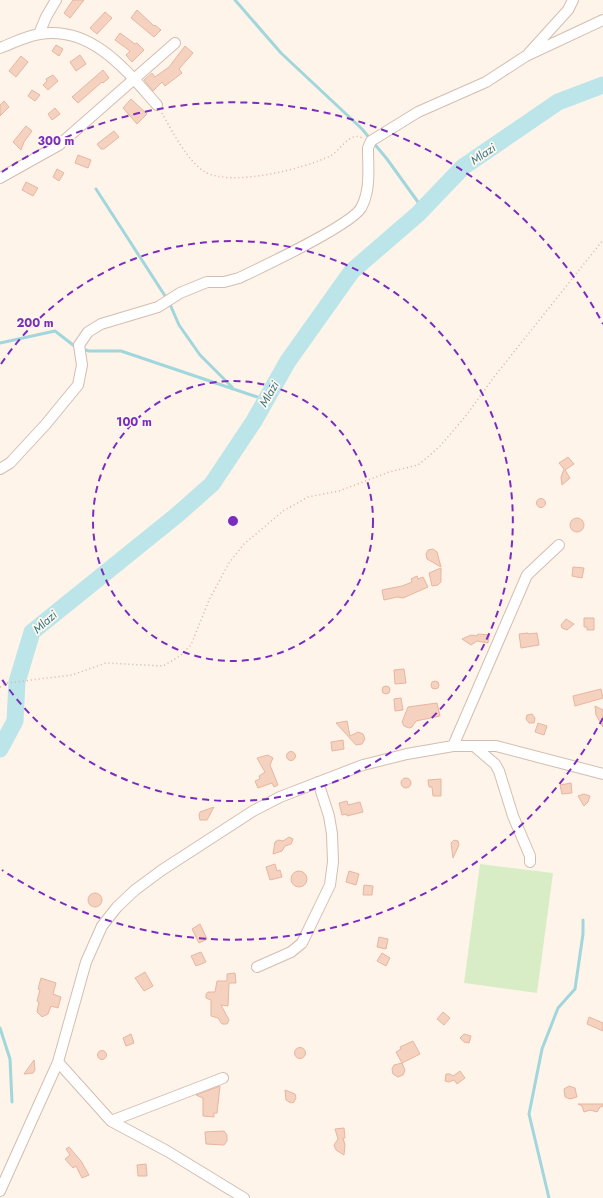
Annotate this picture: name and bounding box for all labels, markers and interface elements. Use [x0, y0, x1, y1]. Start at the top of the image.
text: 300 m [38, 132, 75, 150]
water label: Mlazi [467, 138, 500, 169]
text: 200 m [16, 314, 54, 332]
water label: Mlazi [254, 377, 284, 410]
text: 100 m [116, 413, 152, 431]
centre of rings [226, 514, 240, 528]
water label: Mlazi [29, 606, 62, 638]

